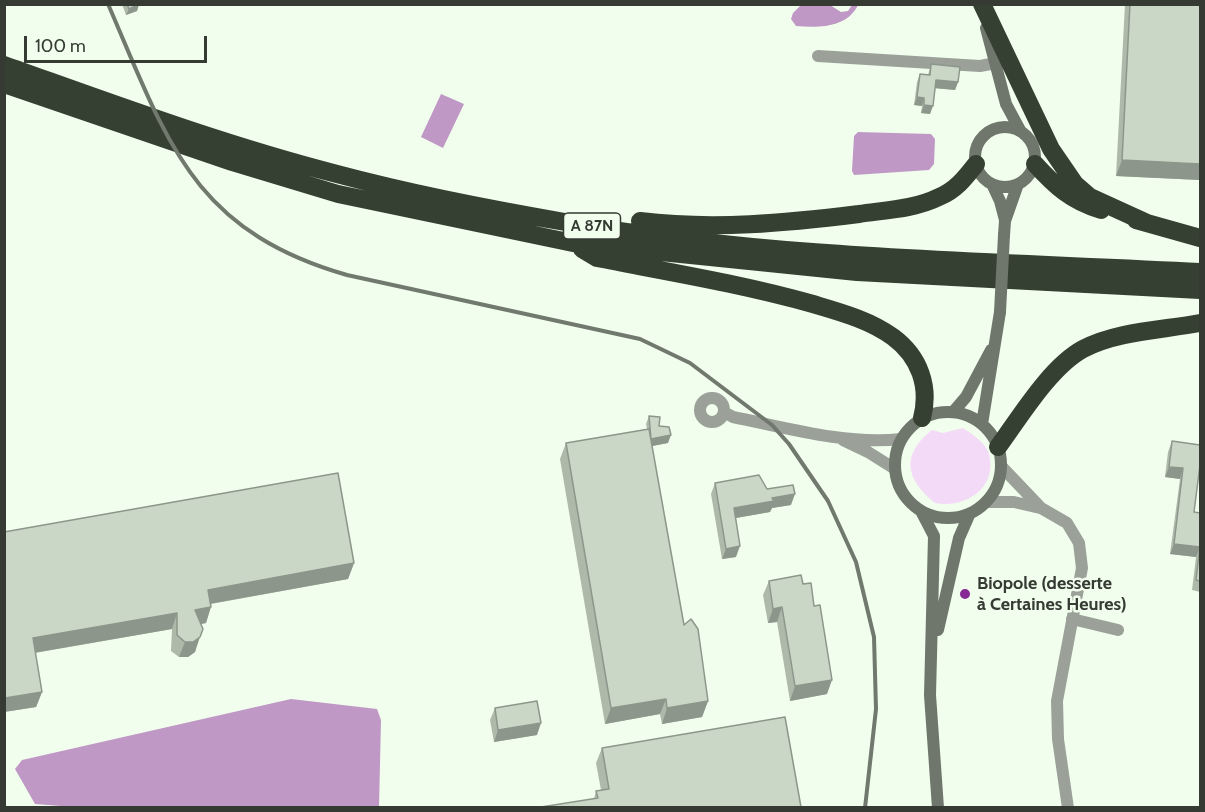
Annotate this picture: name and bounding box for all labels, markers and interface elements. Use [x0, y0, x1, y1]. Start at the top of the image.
scale bar [27, 24, 210, 62]
text: 100 m [35, 35, 86, 57]
road number: A 87N [564, 213, 620, 239]
place label: Biopole (desserte à Certaines Heures) [977, 573, 1127, 616]
marker: Biopole (desserte à Certaines Heures) [958, 587, 972, 601]

